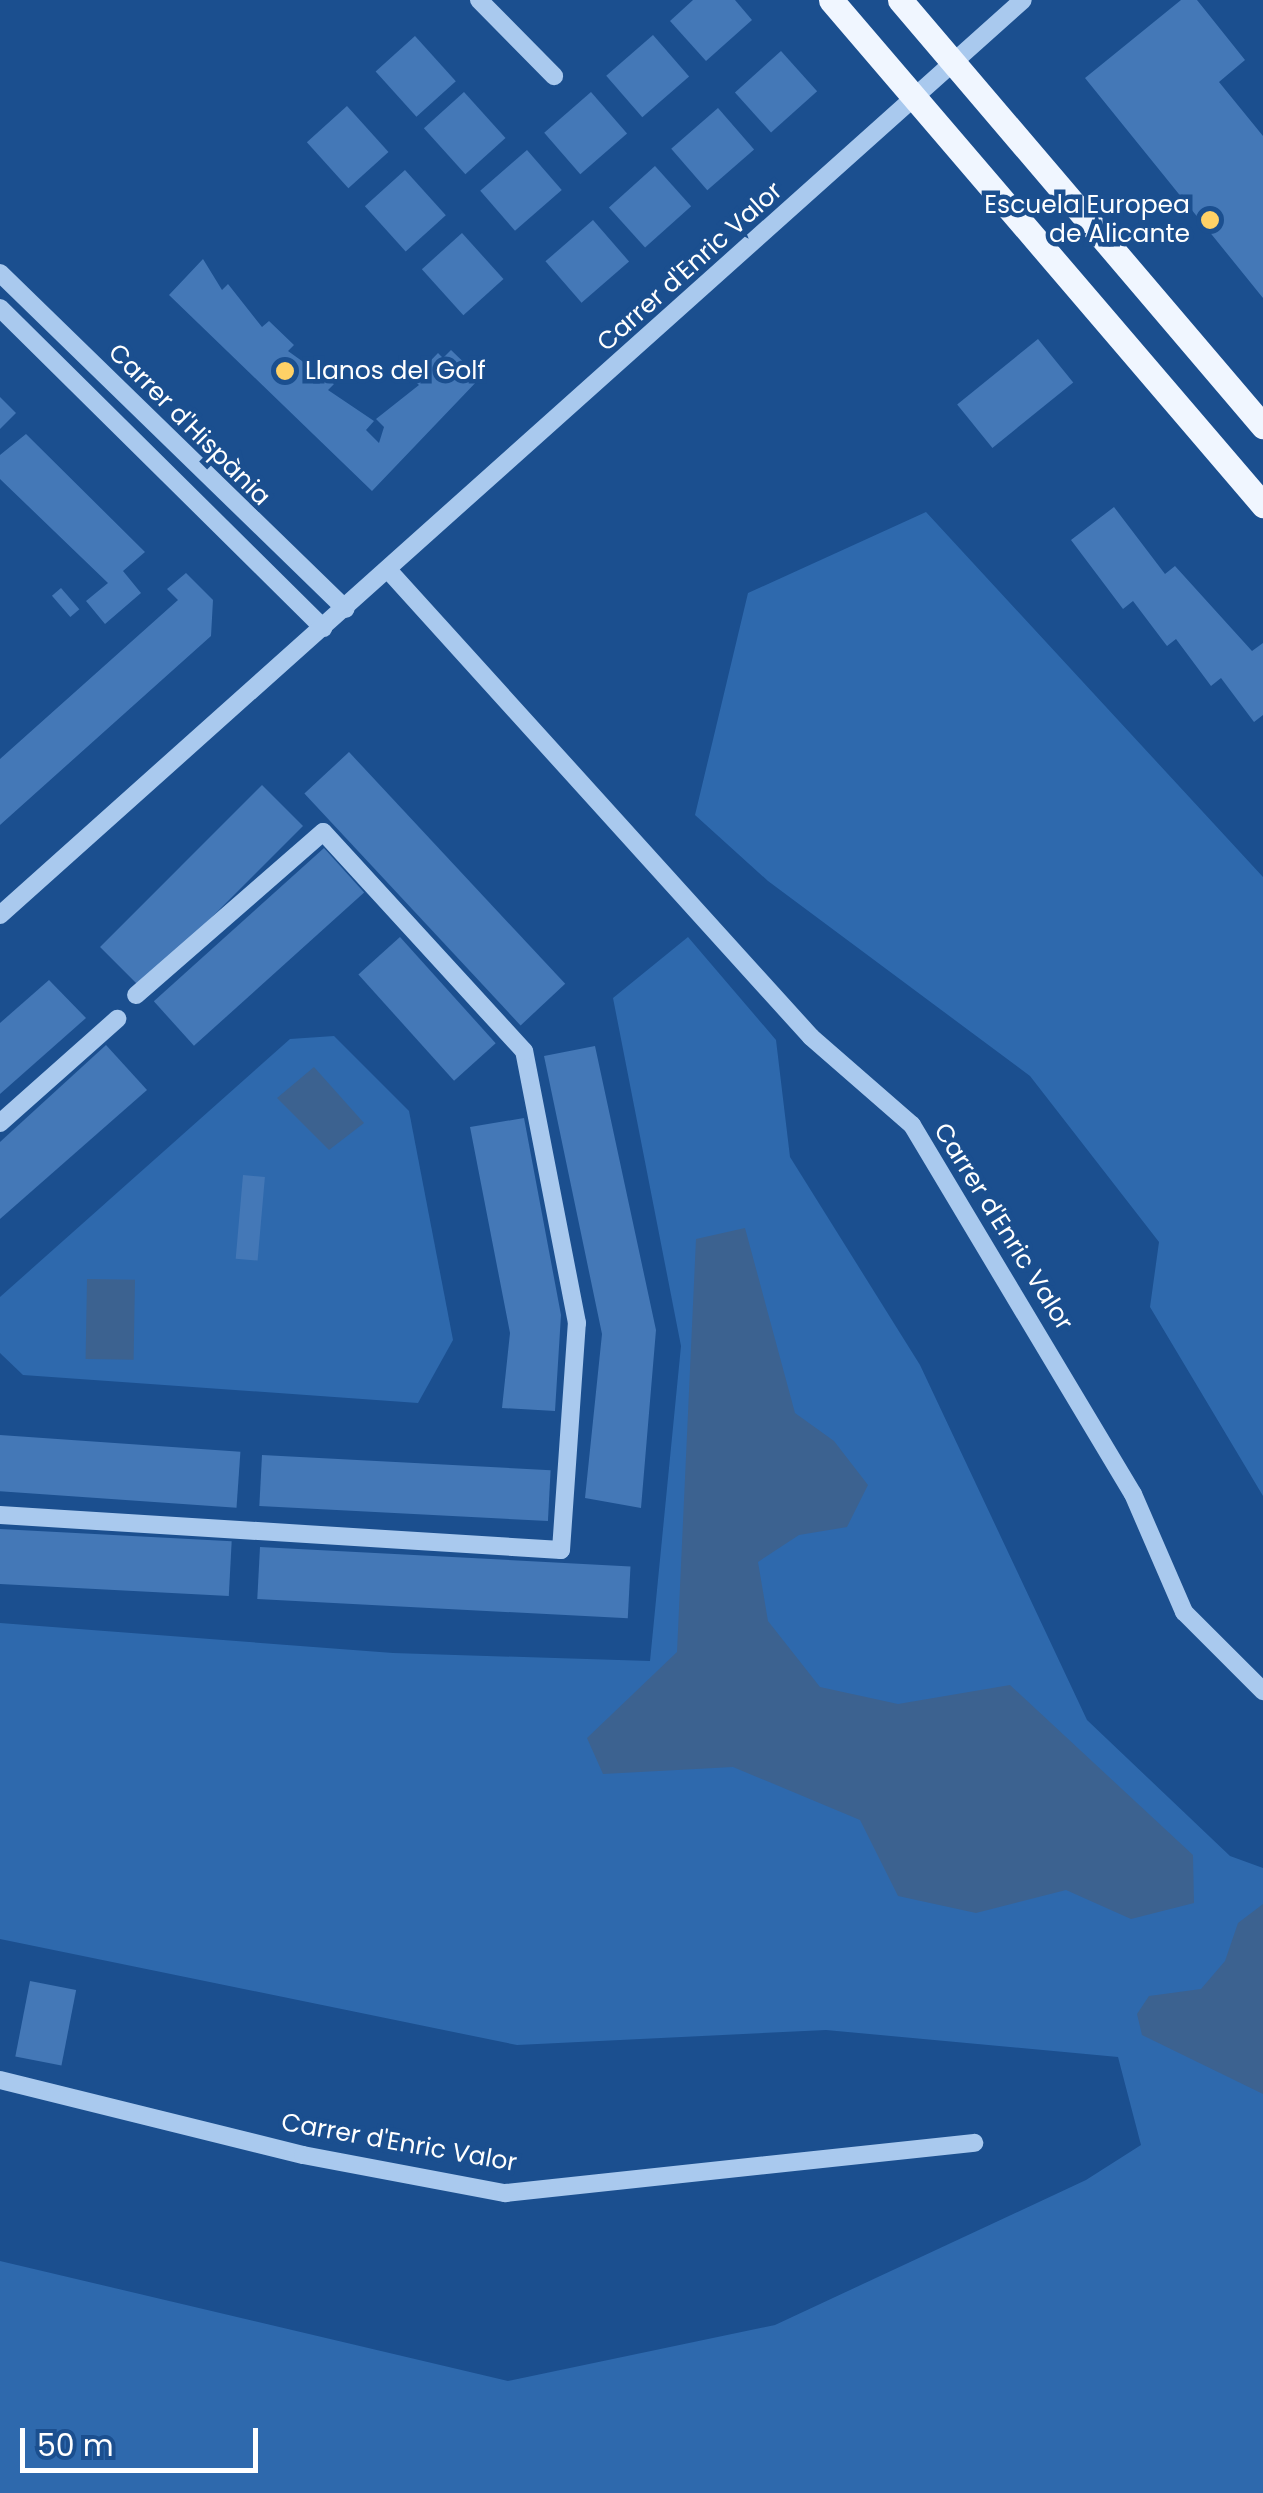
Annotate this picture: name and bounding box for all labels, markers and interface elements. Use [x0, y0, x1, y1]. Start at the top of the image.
street label: Carrer d'Enric Valor [591, 176, 789, 358]
place label: Escuela Europea de Alicante [984, 191, 1190, 250]
marker: Escuela Europea de Alicante [1199, 209, 1221, 231]
street label: Carrer d'Hispània [102, 338, 276, 512]
place label: Llanos del Golf [305, 356, 486, 386]
marker: Llanos del Golf [274, 360, 296, 382]
street label: Carrer d'Enric Valor [927, 1118, 1079, 1336]
street label: Carrer d'Enric Valor [279, 2108, 519, 2178]
scale bar [25, 2408, 262, 2470]
text: 50 m [37, 2424, 114, 2467]

